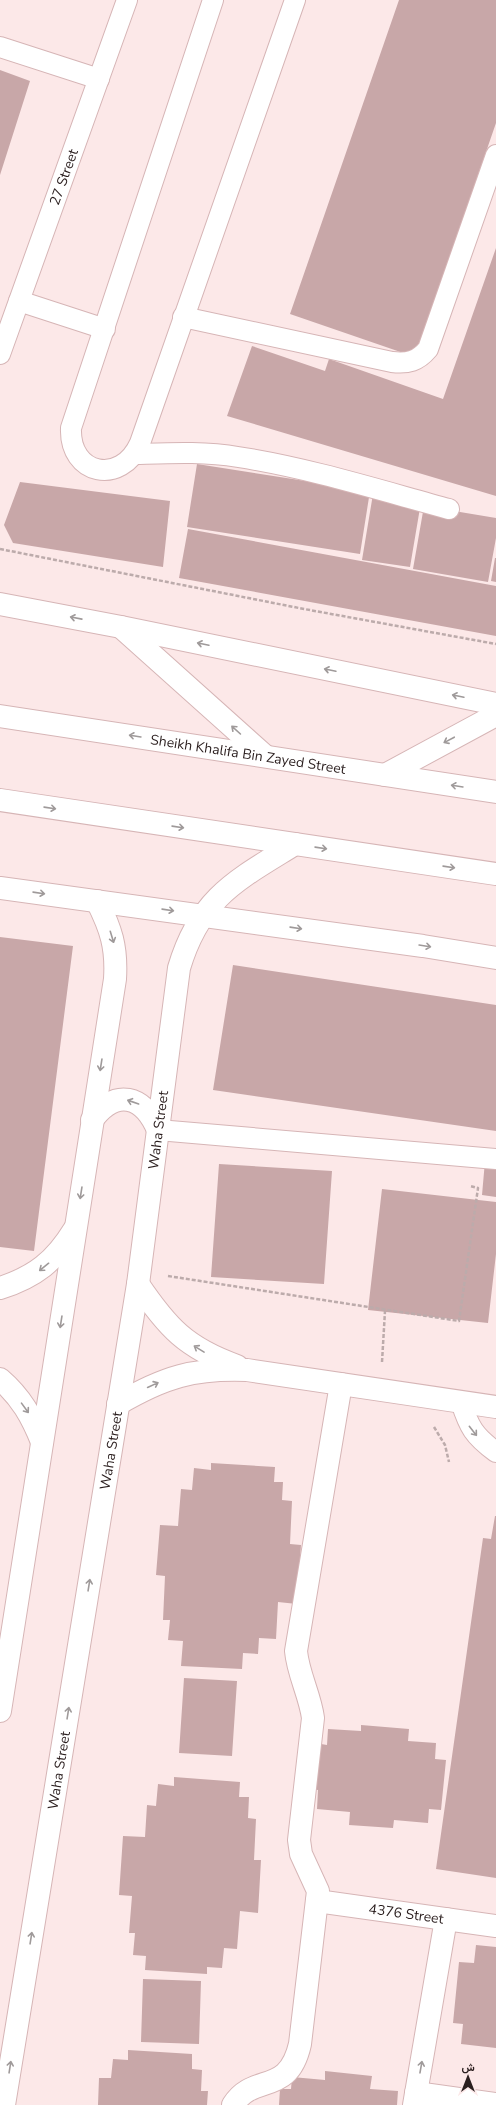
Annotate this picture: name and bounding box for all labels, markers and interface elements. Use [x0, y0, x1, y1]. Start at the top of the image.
street label: 27 Street [45, 146, 82, 208]
one-way arrow [69, 614, 82, 622]
one-way arrow [197, 639, 210, 647]
one-way arrow [324, 665, 337, 673]
one-way arrow [452, 691, 465, 699]
one-way arrow [231, 725, 242, 734]
street label: Sheikh Khalifa Bin Zayed Street [149, 730, 347, 778]
one-way arrow [129, 732, 142, 740]
one-way arrow [443, 737, 455, 745]
one-way arrow [451, 782, 464, 790]
one-way arrow [43, 804, 56, 812]
one-way arrow [171, 823, 184, 831]
one-way arrow [314, 844, 327, 852]
one-way arrow [442, 863, 455, 871]
one-way arrow [32, 889, 45, 897]
one-way arrow [161, 906, 174, 914]
one-way arrow [289, 924, 302, 932]
one-way arrow [109, 930, 116, 943]
one-way arrow [418, 942, 431, 950]
one-way arrow [97, 1058, 105, 1071]
street label: Waha Street [143, 1090, 172, 1171]
one-way arrow [127, 1098, 140, 1105]
one-way arrow [77, 1187, 85, 1200]
one-way arrow [38, 1262, 49, 1271]
one-way arrow [57, 1315, 65, 1328]
one-way arrow [193, 1344, 205, 1352]
one-way arrow [146, 1381, 158, 1388]
one-way arrow [21, 1402, 29, 1413]
street label: Waha Street [95, 1410, 127, 1491]
one-way arrow [469, 1425, 478, 1436]
one-way arrow [85, 1579, 93, 1592]
one-way arrow [64, 1707, 72, 1720]
street label: Waha Street [43, 1730, 74, 1811]
street label: 4376 Street [367, 1899, 445, 1928]
one-way arrow [27, 1932, 35, 1945]
north arrow [448, 2057, 488, 2097]
one-way arrow [6, 2060, 14, 2073]
one-way arrow [417, 2060, 425, 2073]
text: ش [461, 2060, 475, 2075]

